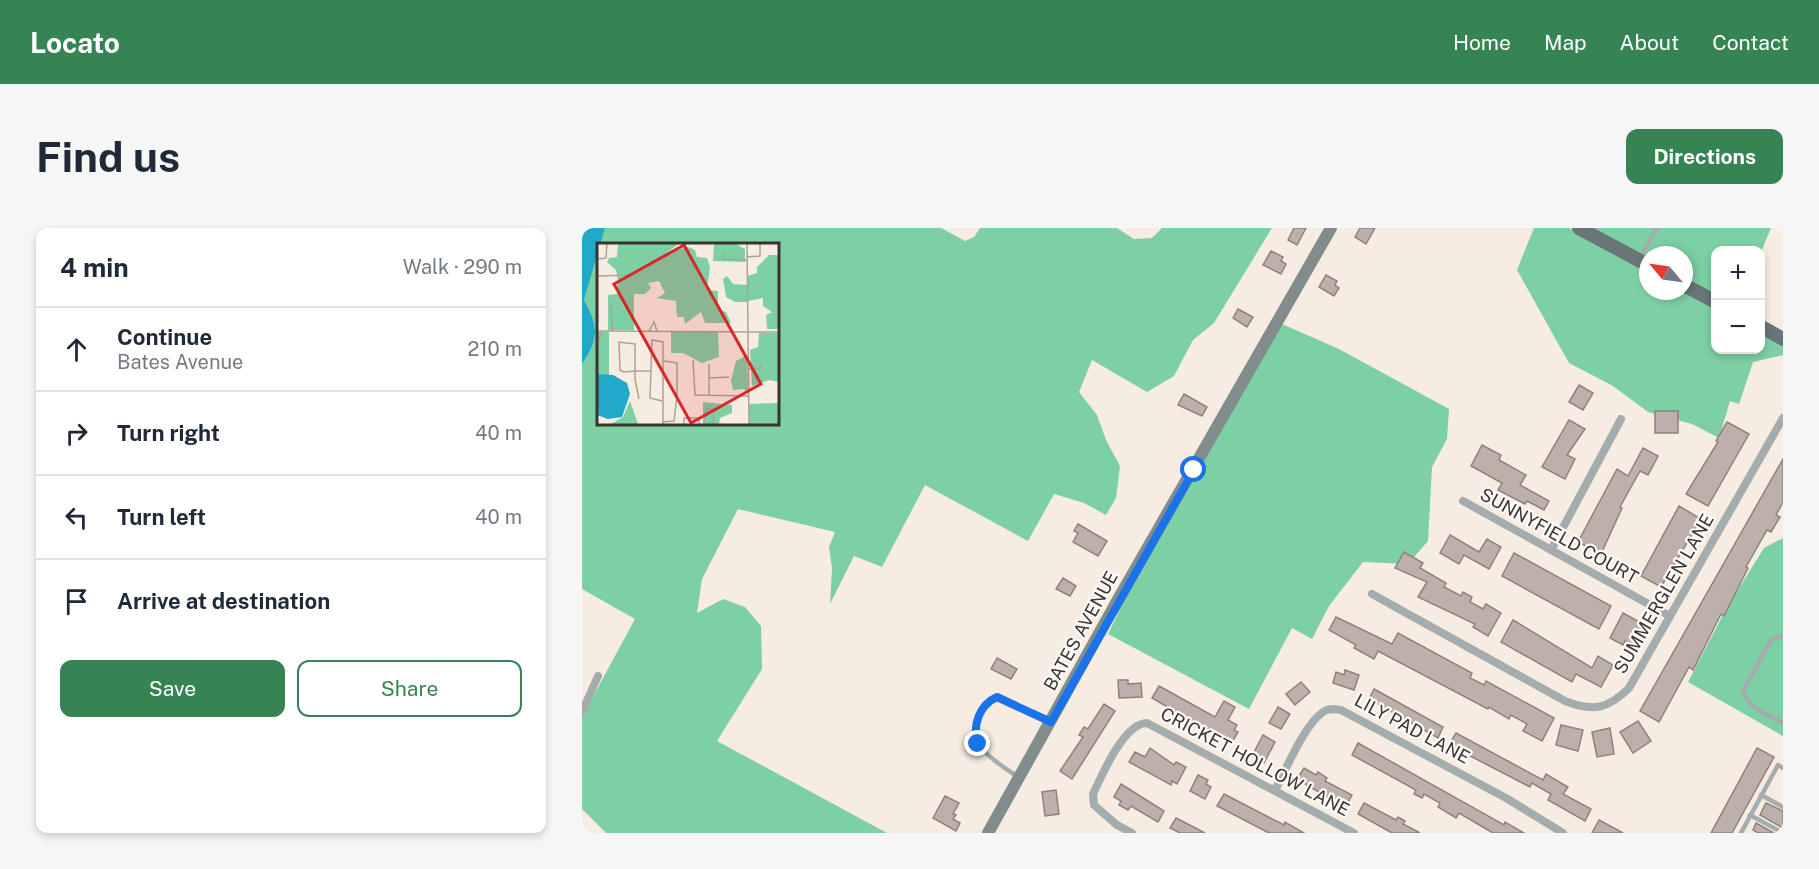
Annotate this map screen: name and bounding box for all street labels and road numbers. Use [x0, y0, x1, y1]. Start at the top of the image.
street label: SUNNYFIELD COURT [1476, 483, 1642, 588]
street label: SUMMERGLEN LANE [1609, 510, 1718, 677]
street label: BATES AVENUE [1039, 568, 1122, 694]
street label: LILY PAD LANE [1351, 689, 1473, 768]
street label: CRICKET HOLLOW LANE [1157, 703, 1353, 820]

